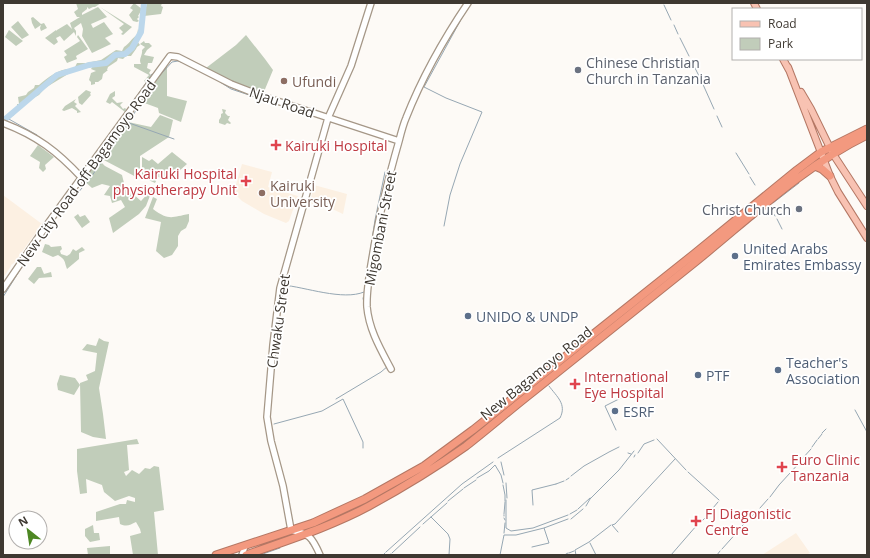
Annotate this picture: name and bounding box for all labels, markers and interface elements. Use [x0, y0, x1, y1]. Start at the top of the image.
legend [732, 8, 862, 60]
text: Road [768, 15, 797, 32]
text: Park [768, 35, 794, 52]
place label: Chinese Christian Church in Tanzania [586, 53, 711, 88]
marker: Chinese Christian Church in Tanzania [573, 65, 583, 75]
place label: Ufundi [292, 72, 336, 91]
street label: New City Road off Bagamoyo Road [12, 76, 160, 270]
marker: Ufundi [279, 76, 289, 86]
street label: Njau Road [247, 82, 317, 122]
place label: Kairuki Hospital [285, 136, 388, 155]
marker: Kairuki Hospital [270, 139, 282, 151]
place label: Kairuki Hospital physiotherapy Unit [113, 164, 237, 199]
street label: Migombani Street [360, 169, 400, 287]
marker: Kairuki Hospital physiotherapy Unit [240, 175, 252, 187]
place label: Kairuki University [270, 176, 336, 211]
marker: Kairuki University [257, 188, 267, 198]
place label: Christ Church [702, 200, 791, 219]
marker: Christ Church [794, 204, 804, 214]
place label: United Arabs Emirates Embassy [743, 239, 862, 274]
marker: United Arabs Emirates Embassy [730, 251, 740, 261]
street label: Chwaku Street [262, 273, 294, 369]
place label: UNIDO & UNDP [476, 307, 579, 326]
marker: UNIDO & UNDP [463, 311, 473, 321]
street label: New Bagamoyo Road [476, 322, 596, 424]
place label: Teacher's Association [786, 353, 860, 388]
marker: Teacher's Association [773, 365, 783, 375]
place label: PTF [706, 366, 729, 385]
place label: International Eye Hospital [584, 367, 668, 402]
marker: PTF [693, 370, 703, 380]
marker: International Eye Hospital [569, 378, 581, 390]
place label: ESRF [623, 402, 654, 421]
marker: ESRF [610, 406, 620, 416]
place label: Euro Clinic Tanzania [791, 450, 860, 485]
marker: Euro Clinic Tanzania [776, 461, 788, 473]
place label: FJ Diagonistic Centre [705, 504, 791, 539]
north arrow [8, 510, 48, 550]
text: N [15, 512, 30, 530]
marker: FJ Diagonistic Centre [690, 515, 702, 527]

